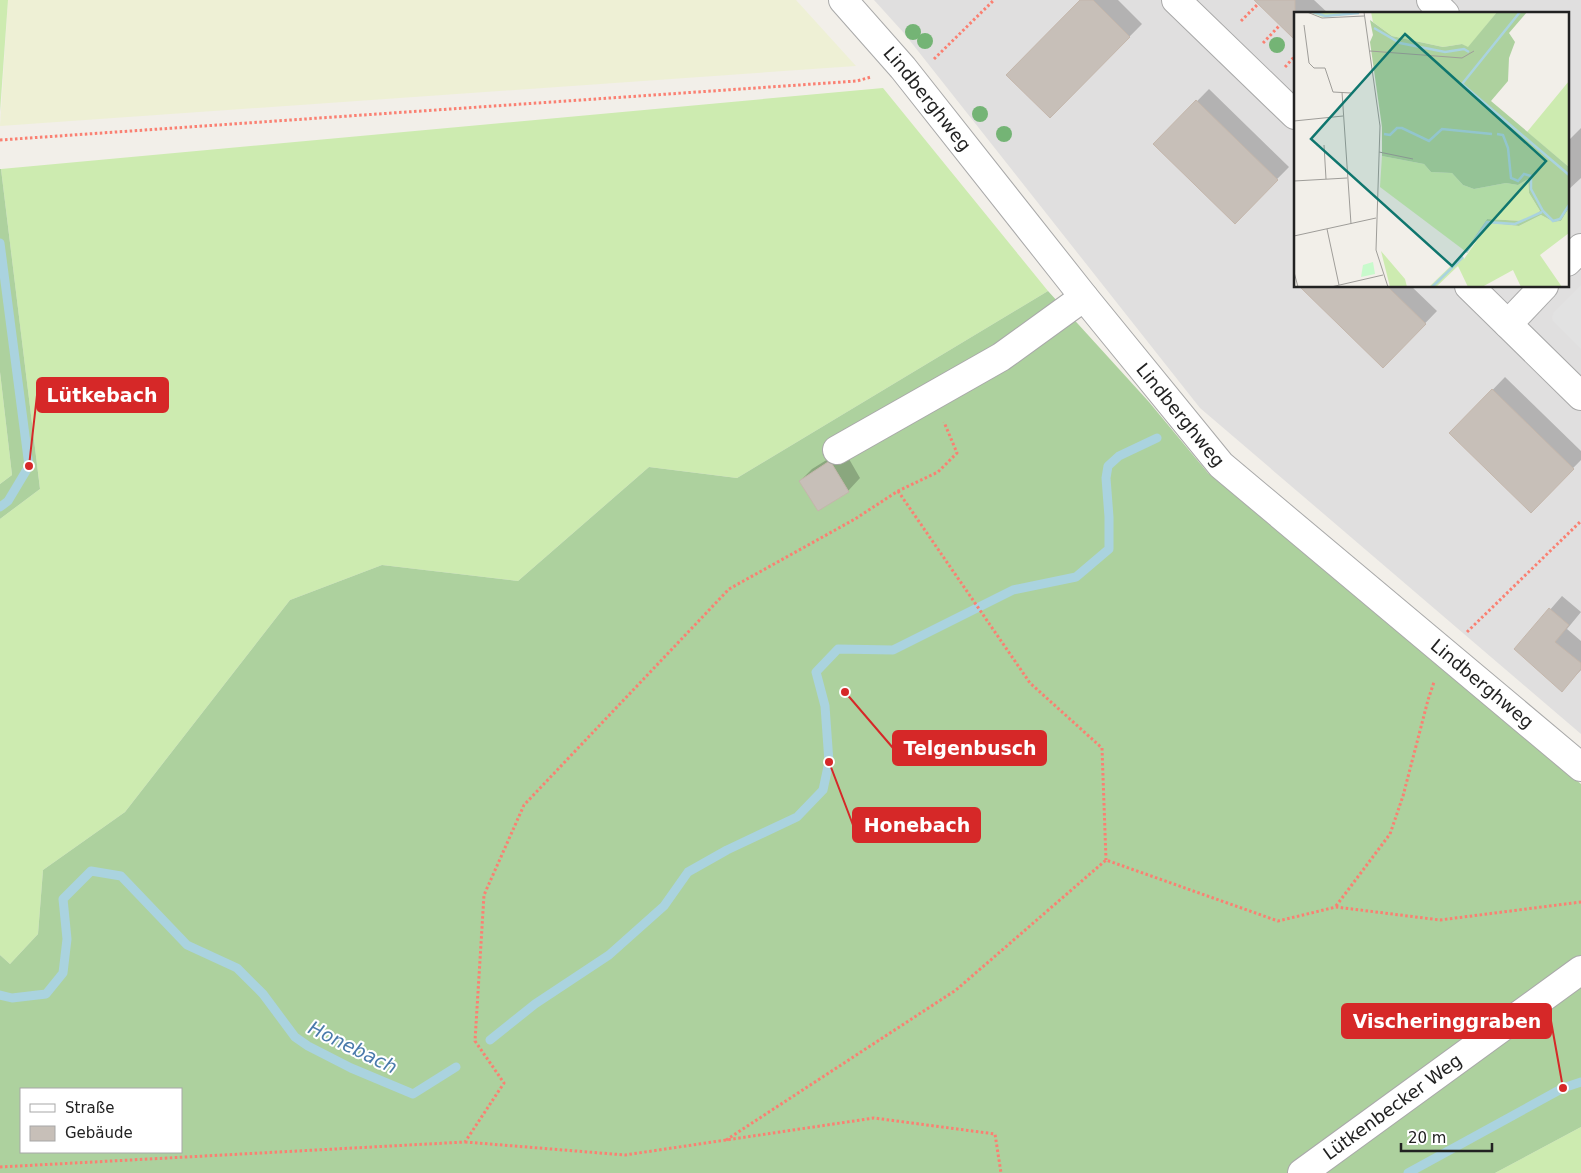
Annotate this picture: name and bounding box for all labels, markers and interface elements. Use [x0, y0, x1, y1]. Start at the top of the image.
inset map [1294, 12, 1568, 288]
street label: Lindberghweg [879, 42, 976, 155]
street label: Lindberghweg [1132, 359, 1229, 471]
callout: Lütkebach [37, 378, 168, 412]
text: Lütkebach [47, 384, 157, 406]
street label: Lindberghweg [1427, 634, 1538, 733]
callout: Telgenbusch [893, 731, 1046, 765]
text: Telgenbusch [903, 737, 1037, 759]
callout: Honebach [853, 808, 980, 842]
text: Honebach [864, 814, 970, 836]
callout: Vischeringgraben [1342, 1004, 1551, 1038]
text: Vischeringgraben [1353, 1010, 1541, 1032]
water label: Honebach [305, 1016, 401, 1078]
street label: Lütkenbecker Weg [1319, 1049, 1466, 1164]
legend [20, 1088, 182, 1153]
text: Straße [65, 1099, 114, 1117]
scale bar [1401, 1120, 1492, 1152]
text: Gebäude [65, 1124, 133, 1142]
text: 20 m [1408, 1129, 1446, 1147]

